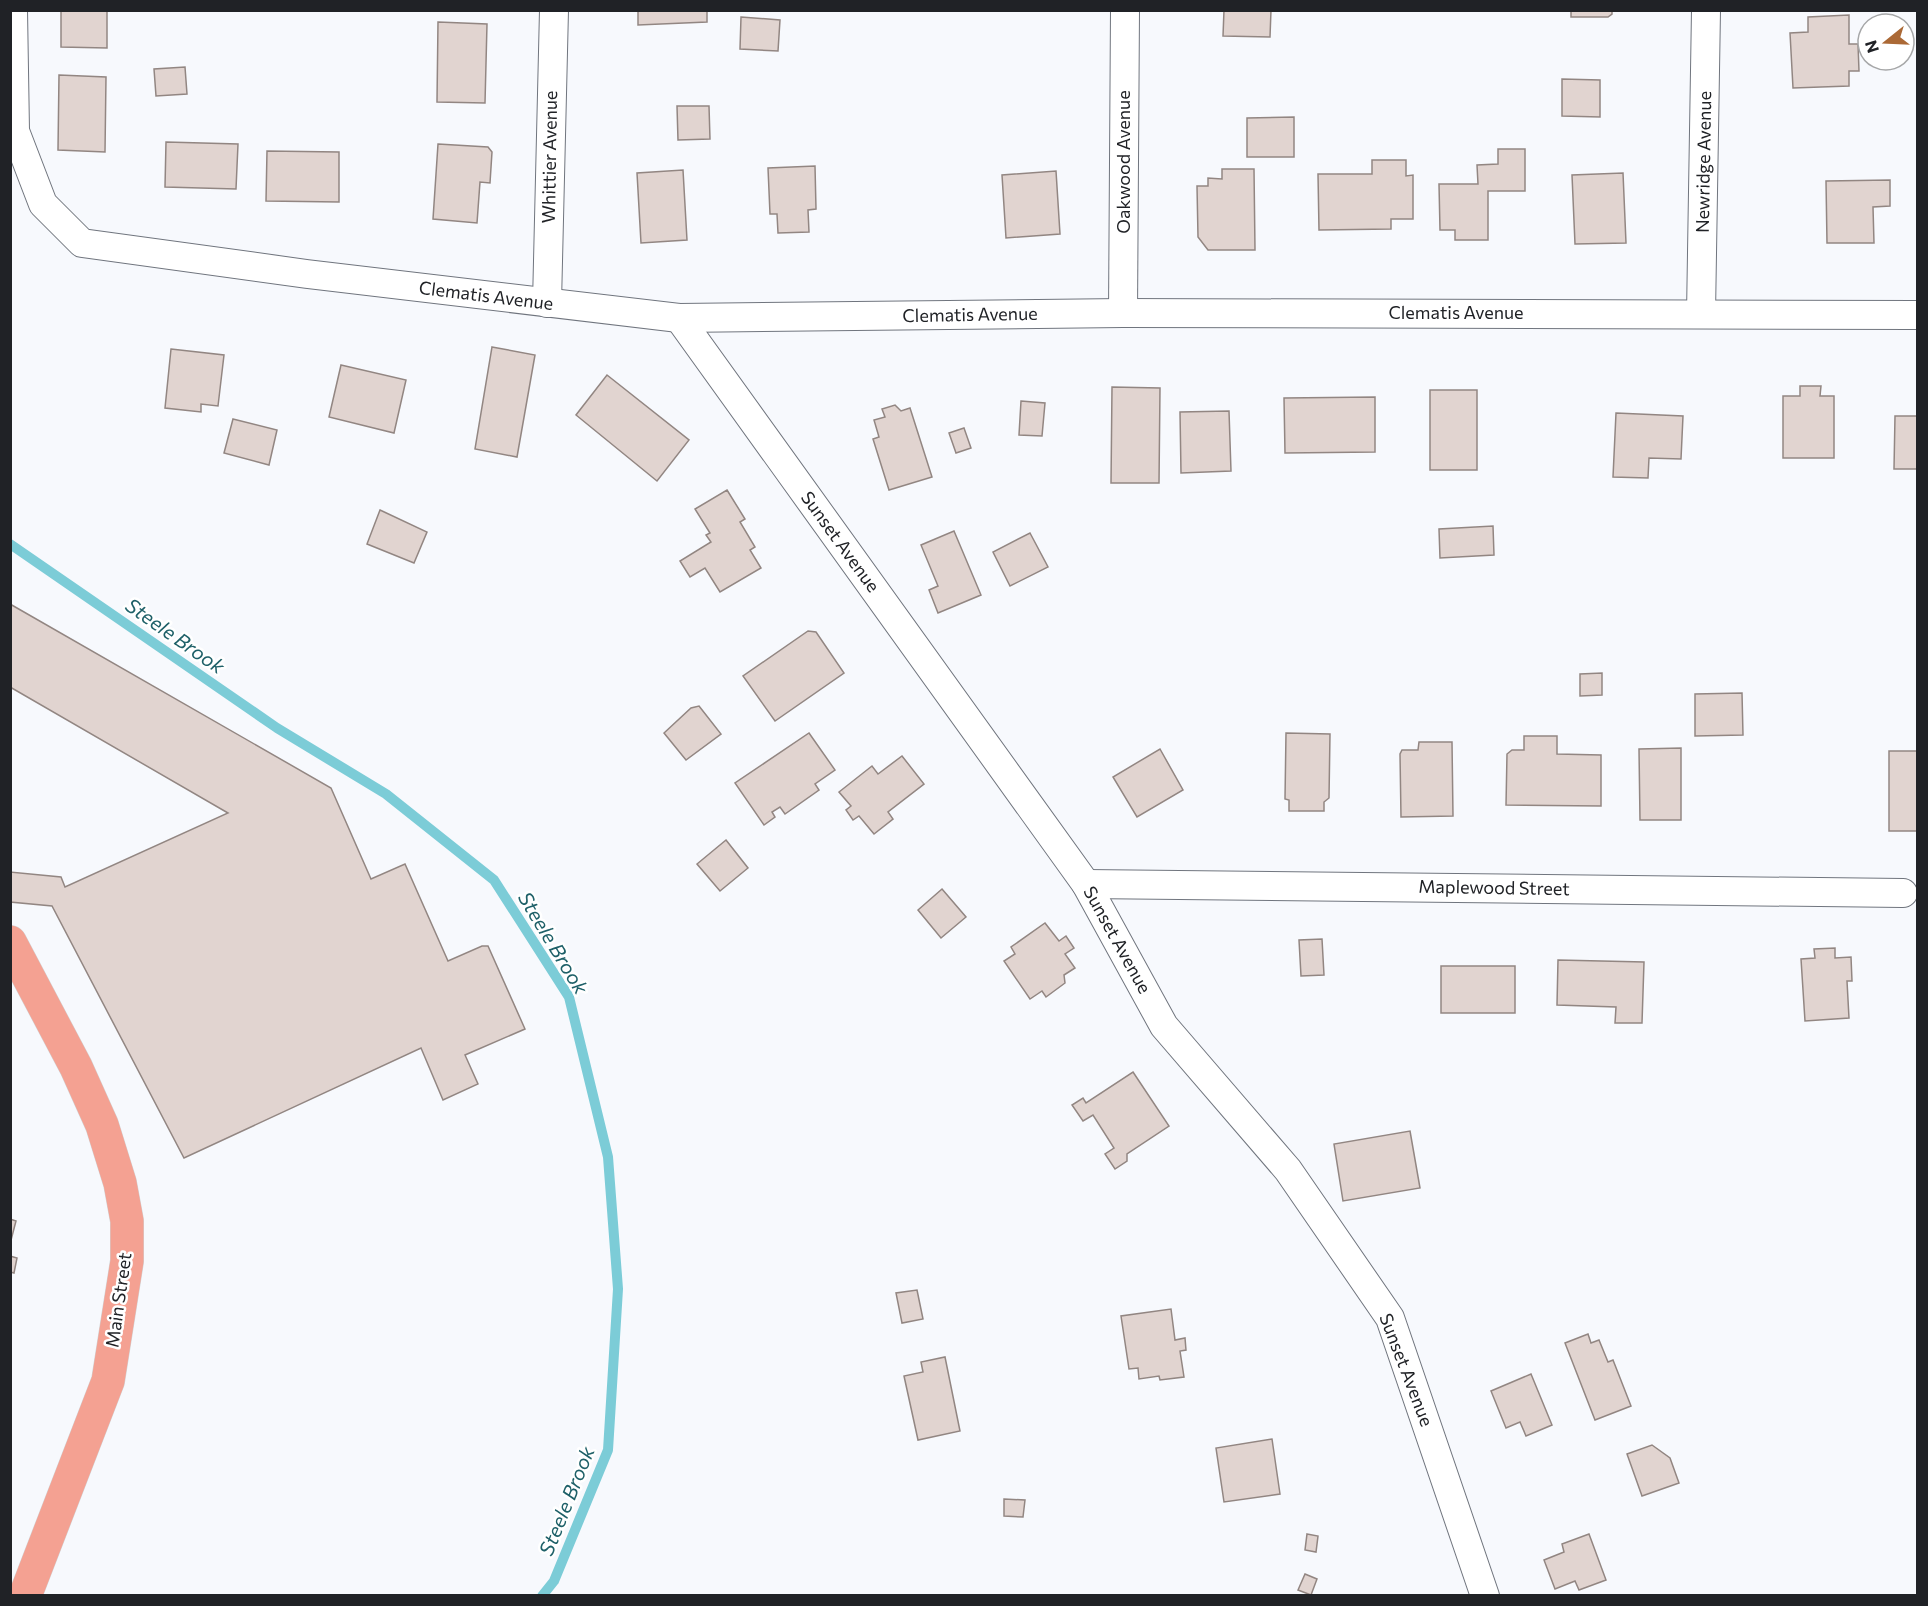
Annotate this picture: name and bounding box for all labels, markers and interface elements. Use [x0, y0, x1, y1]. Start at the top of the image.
north arrow [1856, 12, 1916, 72]
text: N [1860, 38, 1882, 55]
street label: Whittier Avenue [537, 90, 561, 224]
street label: Oakwood Avenue [1112, 90, 1134, 234]
street label: Newridge Avenue [1691, 91, 1715, 233]
street label: Clematis Avenue [418, 276, 555, 314]
street label: Clematis Avenue [1388, 301, 1524, 323]
street label: Clematis Avenue [902, 302, 1038, 326]
street label: Sunset Avenue [797, 487, 885, 596]
water label: Steele Brook [121, 592, 231, 679]
street label: Maplewood Street [1418, 875, 1570, 899]
street label: Sunset Avenue [1079, 882, 1156, 997]
water label: Steele Brook [514, 887, 594, 999]
street label: Main Street [100, 1251, 136, 1349]
street label: Sunset Avenue [1375, 1310, 1439, 1429]
water label: Steele Brook [533, 1442, 599, 1559]

